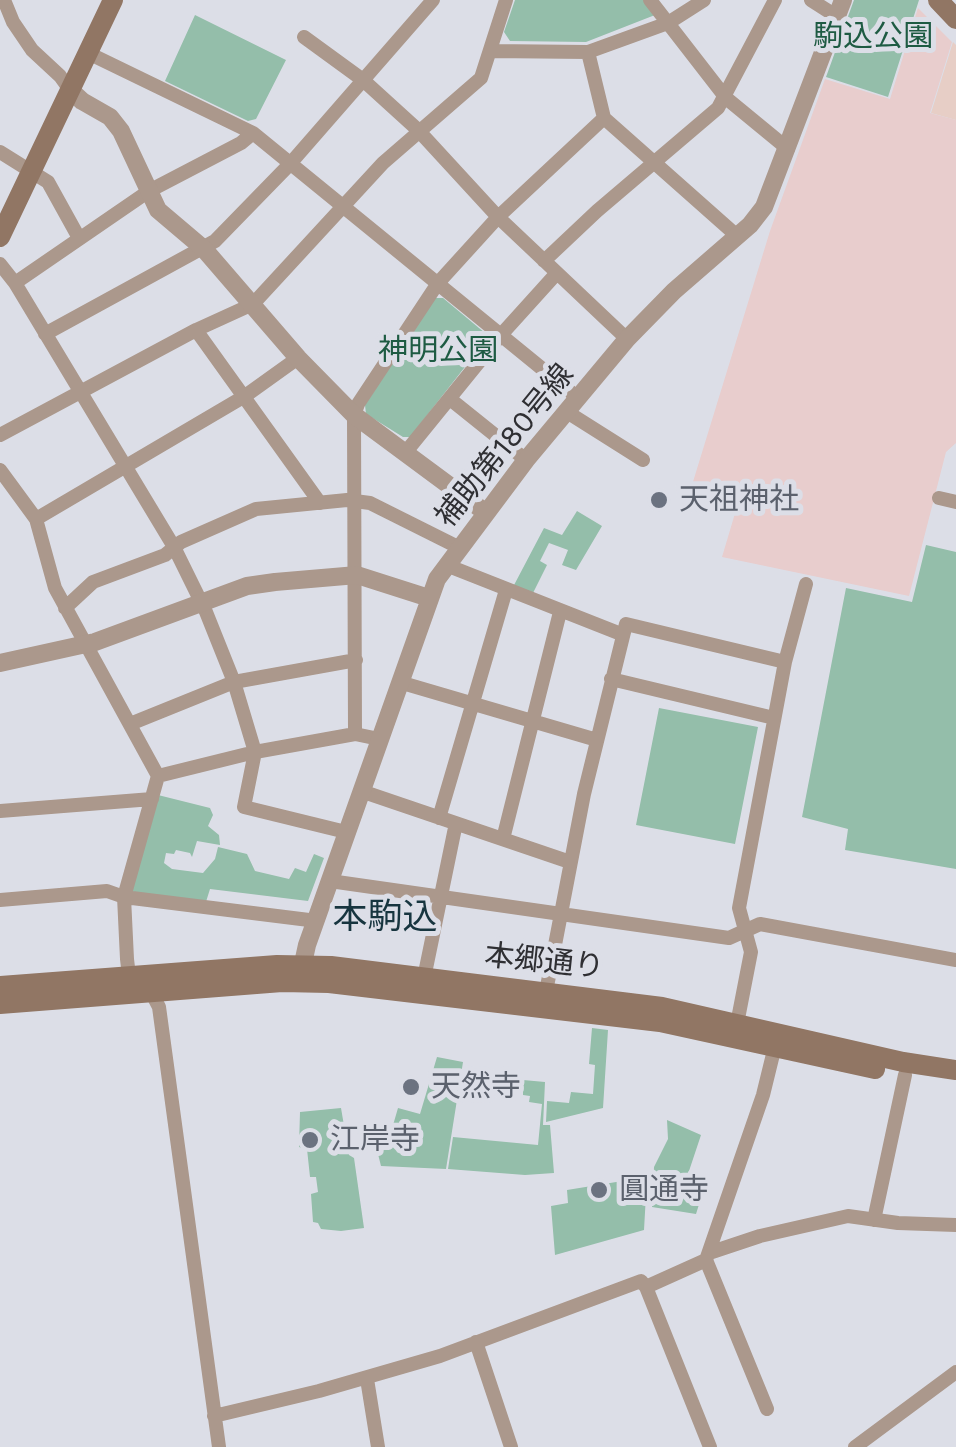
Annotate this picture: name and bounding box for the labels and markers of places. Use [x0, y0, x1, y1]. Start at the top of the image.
place label: 天祖神社 [679, 482, 799, 518]
marker: 天祖神社 [648, 489, 670, 511]
place label: 天然寺 [431, 1069, 521, 1105]
marker: 天然寺 [400, 1076, 422, 1098]
place label: 江岸寺 [330, 1122, 420, 1158]
marker: 江岸寺 [299, 1129, 321, 1151]
place label: 圓通寺 [619, 1172, 709, 1208]
marker: 圓通寺 [588, 1179, 610, 1201]

